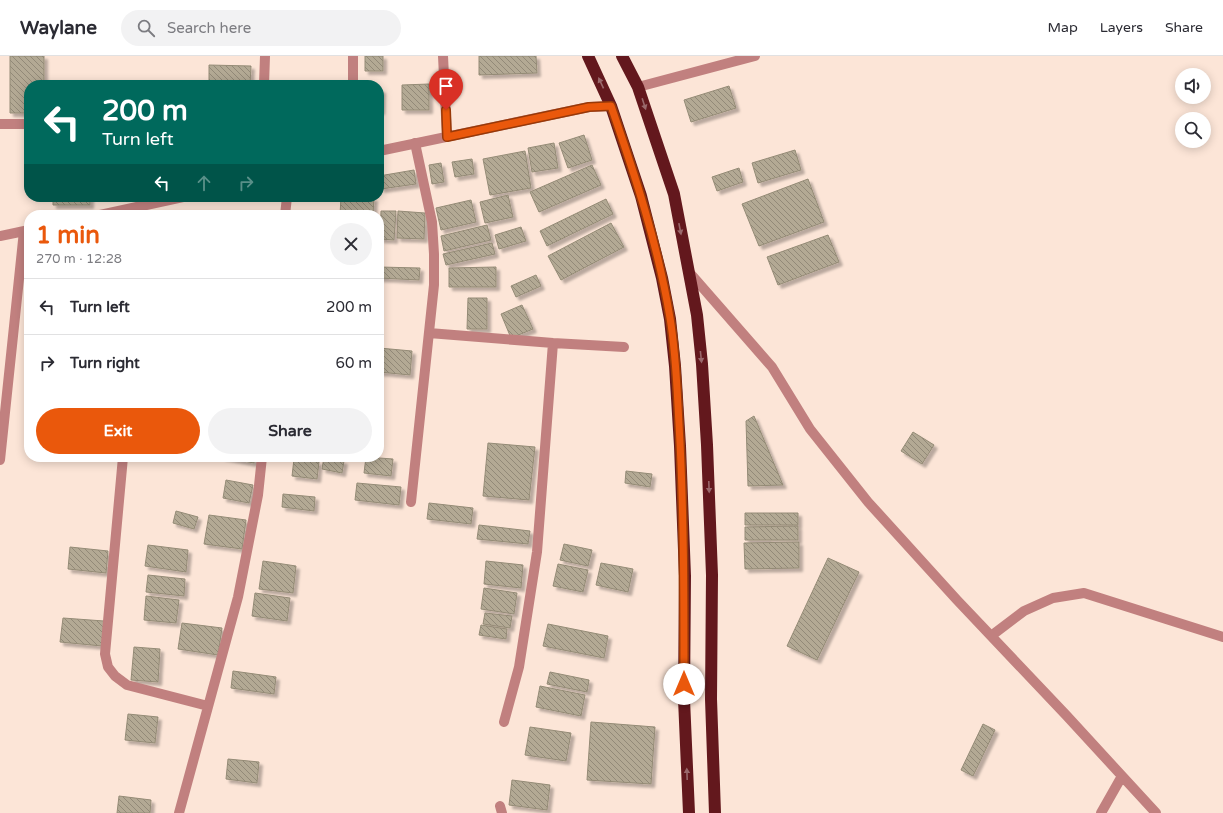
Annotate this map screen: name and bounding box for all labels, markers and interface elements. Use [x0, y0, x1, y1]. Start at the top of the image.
search box [121, 10, 401, 46]
text: Waylane [20, 17, 97, 39]
icon: search [135, 17, 157, 39]
text: Search here [167, 19, 251, 37]
text: Map [1048, 19, 1078, 36]
text: Layers [1100, 19, 1143, 36]
text: Share [1165, 19, 1203, 36]
map controls [1175, 68, 1211, 148]
button: sound [1175, 68, 1211, 104]
pin [429, 69, 463, 110]
icon: arrive [435, 75, 457, 97]
one-way arrow [598, 77, 604, 89]
text: 200 m [102, 94, 188, 128]
icon: left [36, 96, 88, 148]
one-way arrow [641, 98, 647, 110]
button: search [1175, 112, 1211, 148]
text: Turn left [102, 128, 174, 150]
icon: left [151, 172, 173, 194]
icon: ahead [193, 172, 215, 194]
icon: right [235, 172, 257, 194]
text: 1 min [36, 221, 100, 250]
one-way arrow [678, 222, 684, 235]
button: close [330, 223, 372, 265]
text: 270 m · 12:28 [36, 251, 122, 267]
icon: left [36, 296, 58, 318]
text: Turn left [70, 298, 130, 316]
text: 200 m [326, 298, 372, 316]
one-way arrow [698, 351, 705, 363]
icon: right [36, 352, 58, 374]
text: Turn right [70, 354, 140, 372]
text: 60 m [335, 354, 372, 372]
button: Exit [36, 408, 200, 454]
button: Share [208, 408, 372, 454]
one-way arrow [705, 481, 712, 493]
position arrow [663, 663, 705, 705]
one-way arrow [684, 767, 690, 780]

